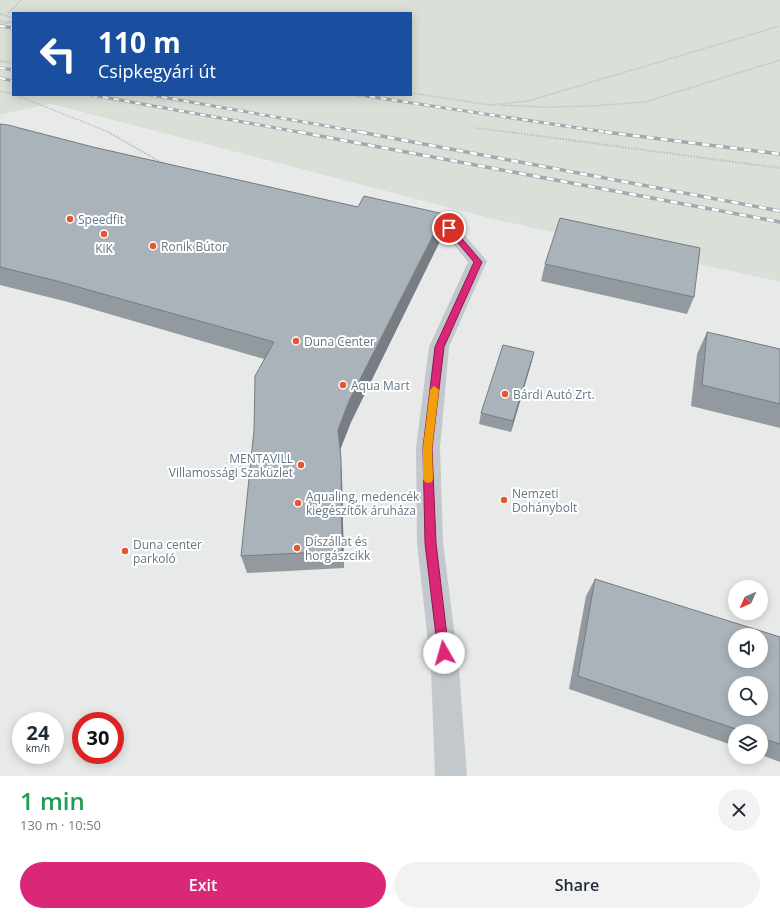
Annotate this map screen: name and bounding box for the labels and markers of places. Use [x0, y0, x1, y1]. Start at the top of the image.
place label: Speedfit [78, 211, 124, 228]
pin [432, 211, 466, 245]
marker: Speedfit [65, 214, 75, 224]
marker: KiK [99, 229, 109, 239]
place label: Ronik Bútor [161, 238, 227, 255]
place label: KiK [95, 240, 114, 257]
marker: Ronik Bútor [148, 241, 158, 251]
place label: Duna Center [304, 333, 375, 350]
marker: Duna Center [291, 336, 301, 346]
place label: Aqua Mart [351, 377, 410, 394]
marker: Aqua Mart [338, 380, 348, 390]
place label: Bárdi Autó Zrt. [513, 386, 595, 403]
marker: Bárdi Autó Zrt. [500, 389, 510, 399]
place label: MENTAVILL Villamossági Szaküzlet [169, 450, 293, 481]
marker: MENTAVILL Villamossági Szaküzlet [296, 460, 306, 470]
place label: Nemzeti Dohánybolt [512, 485, 577, 516]
place label: Aqualing, medencék kiegészítők áruháza [306, 488, 420, 519]
marker: Nemzeti Dohánybolt [499, 495, 509, 505]
marker: Aqualing, medencék kiegészítők áruháza [293, 498, 303, 508]
place label: Díszállat és horgászcikk [305, 533, 371, 564]
place label: Duna center parkoló [133, 536, 202, 567]
marker: Díszállat és horgászcikk [292, 543, 302, 553]
marker: Duna center parkoló [120, 546, 130, 556]

